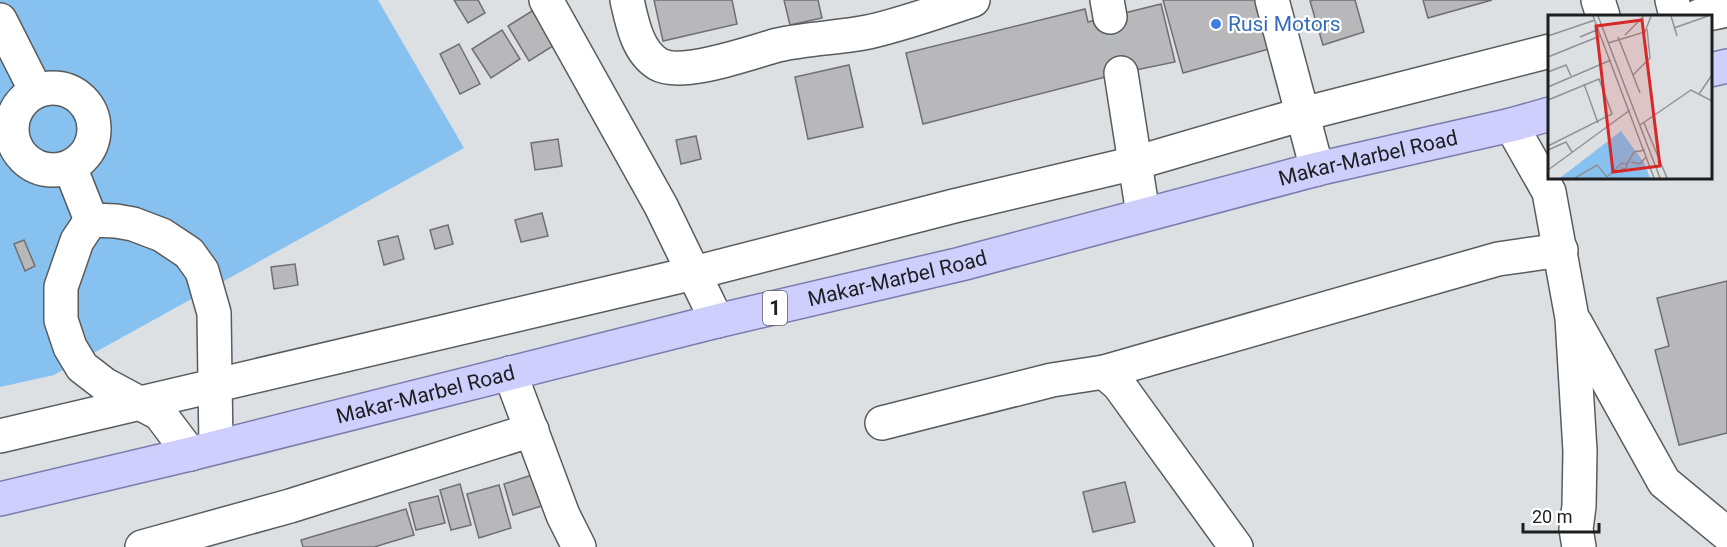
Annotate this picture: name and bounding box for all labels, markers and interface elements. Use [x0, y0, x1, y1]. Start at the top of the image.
place label: Rusi Motors [1228, 12, 1341, 36]
inset map [1548, 15, 1712, 178]
marker: Rusi Motors [1209, 17, 1223, 31]
street label: Makar-Marbel Road [1276, 125, 1460, 191]
street label: Makar-Marbel Road [805, 246, 989, 311]
road number: 1 [763, 291, 787, 325]
street label: Makar-Marbel Road [334, 361, 517, 429]
scale bar [1523, 496, 1600, 534]
text: 20 m [1532, 506, 1572, 527]

